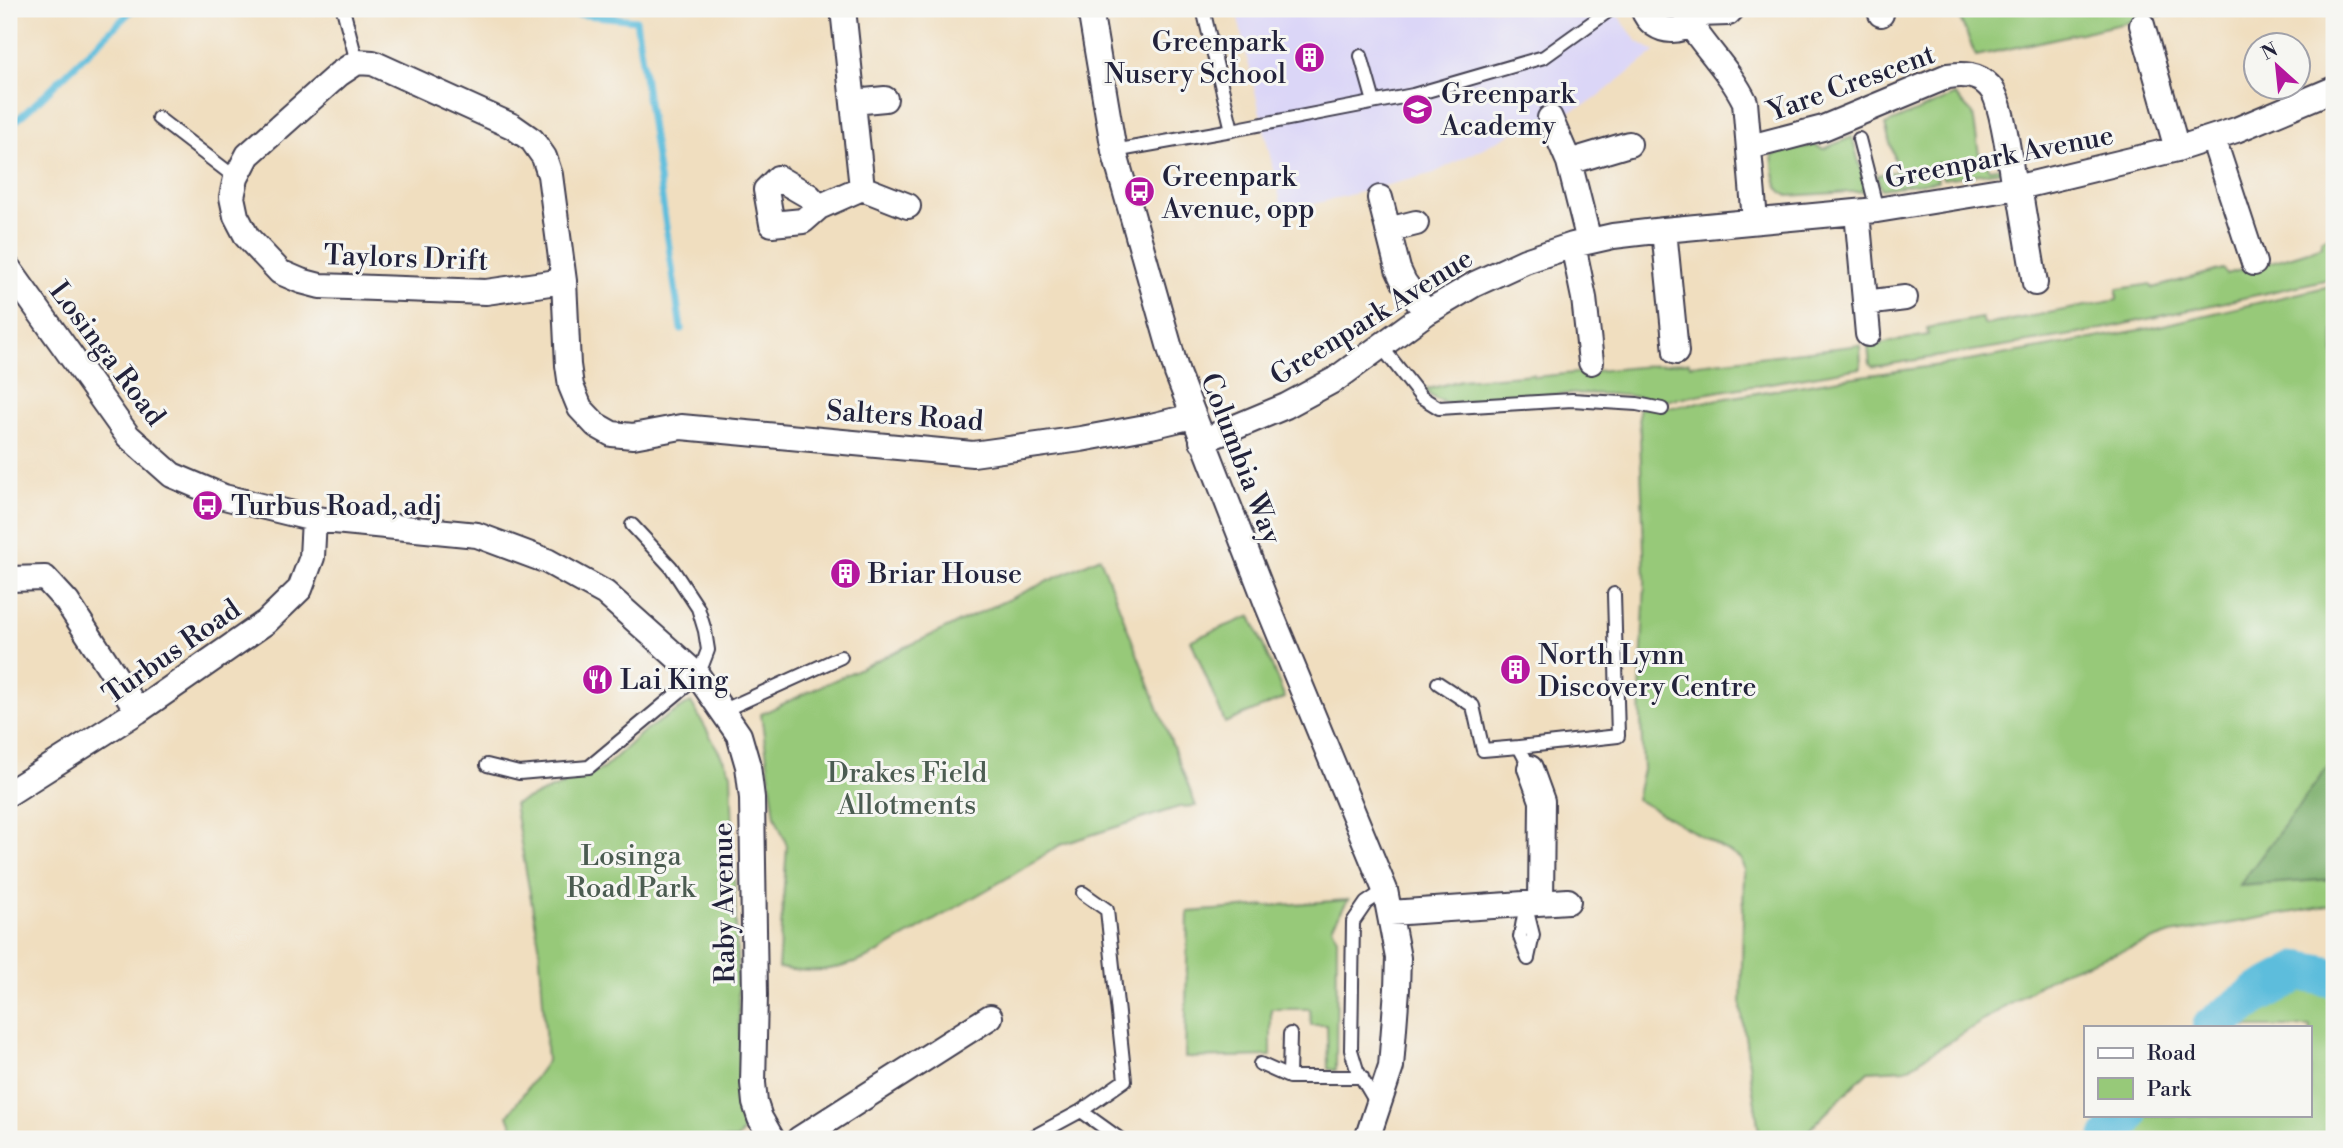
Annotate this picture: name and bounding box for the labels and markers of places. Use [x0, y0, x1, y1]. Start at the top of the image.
place label: Greenpark Nusery School [1104, 25, 1287, 92]
building icon: Greenpark Nusery School [1292, 40, 1326, 74]
place label: Greenpark Academy [1440, 77, 1577, 144]
school or university icon: Greenpark Academy [1401, 92, 1435, 126]
place label: Greenpark Avenue, opp [1161, 160, 1315, 227]
bus stop icon: Greenpark Avenue, opp [1122, 175, 1156, 209]
bus stop icon: Turbus Road, adj [191, 488, 225, 522]
place label: Turbus Road, adj [231, 489, 443, 524]
building icon: Briar House [828, 556, 862, 590]
place label: Briar House [867, 557, 1022, 592]
place label: North Lynn Discovery Centre [1538, 638, 1757, 705]
building icon: North Lynn Discovery Centre [1498, 653, 1532, 687]
restaurant icon: Lai King [580, 662, 614, 696]
place label: Lai King [620, 663, 729, 698]

